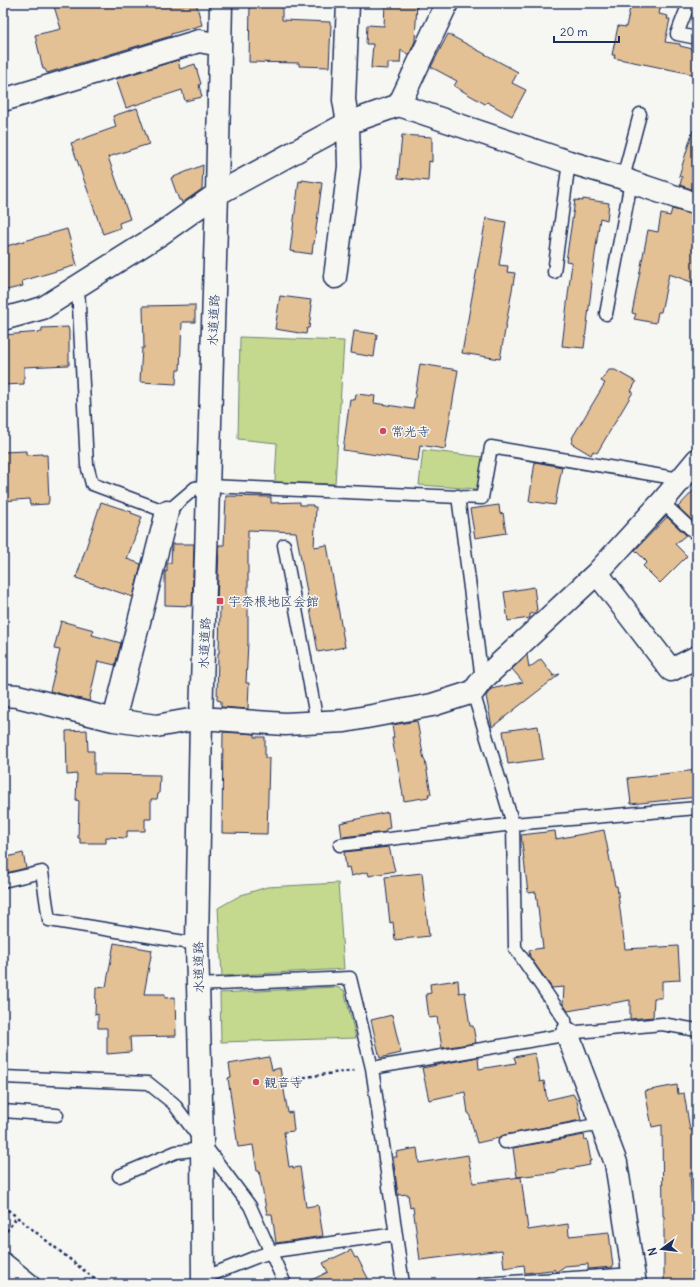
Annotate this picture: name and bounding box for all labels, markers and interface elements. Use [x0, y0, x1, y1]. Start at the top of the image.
scale bar [554, 18, 619, 44]
text: 20 m [560, 24, 588, 39]
street label: 水道道路 [204, 294, 223, 346]
place label: 常光寺 [391, 423, 430, 440]
marker: 常光寺 [378, 426, 388, 436]
place label: 宇奈根地区会館 [228, 593, 319, 610]
marker: 宇奈根地区会館 [215, 596, 225, 606]
street label: 水道道路 [195, 617, 214, 669]
street label: 水道道路 [190, 941, 207, 993]
place label: 観音寺 [264, 1074, 303, 1091]
marker: 観音寺 [251, 1077, 261, 1087]
north arrow [642, 1229, 682, 1269]
text: N [645, 1246, 660, 1257]

